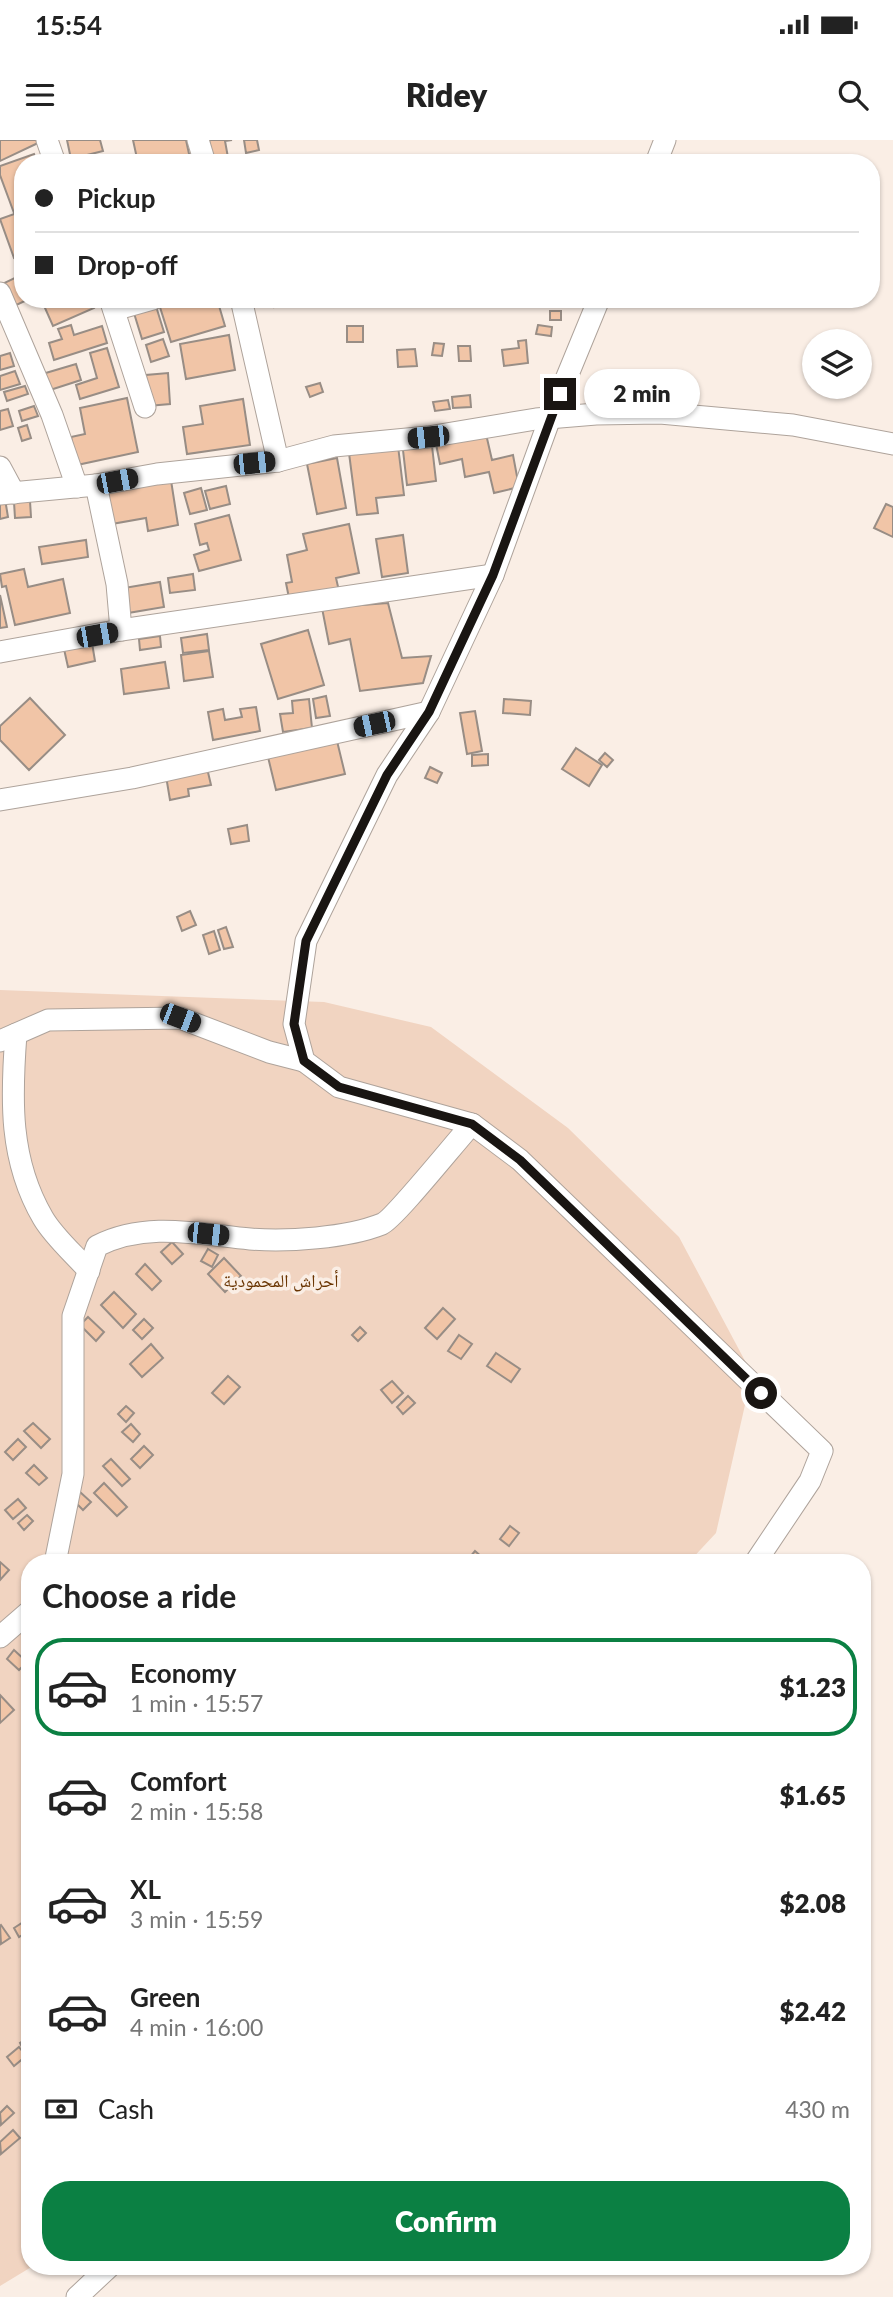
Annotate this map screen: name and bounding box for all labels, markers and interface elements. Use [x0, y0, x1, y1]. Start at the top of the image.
text: 15:54 [35, 9, 102, 41]
text: Ridey [406, 75, 487, 114]
icon: menu [21, 76, 59, 114]
icon: search [834, 76, 872, 114]
text: Pickup [77, 182, 156, 214]
text: Drop-off [77, 249, 178, 281]
map controls [802, 329, 872, 399]
button: layers [802, 329, 872, 399]
callout: 2 min [584, 370, 700, 418]
route end [544, 378, 576, 410]
text: 2 min [613, 379, 671, 407]
car [407, 424, 450, 450]
car [233, 450, 276, 476]
car [95, 467, 140, 495]
car [75, 621, 120, 649]
car [352, 709, 397, 739]
car [157, 1001, 204, 1035]
car [187, 1221, 230, 1247]
park label: أحراش المحمودية [223, 1269, 339, 1292]
route start [745, 1377, 777, 1409]
text: Choose a ride [42, 1576, 236, 1615]
icon: car [46, 1656, 109, 1719]
text: Economy [130, 1657, 236, 1689]
text: $1.23 [779, 1671, 846, 1703]
text: 1 min · 15:57 [130, 1689, 263, 1717]
icon: car [46, 1764, 109, 1827]
text: Comfort [130, 1765, 227, 1797]
text: $1.65 [779, 1779, 846, 1811]
text: 2 min · 15:58 [130, 1797, 263, 1825]
icon: car [46, 1872, 109, 1935]
text: XL [130, 1873, 161, 1905]
text: $2.08 [779, 1887, 846, 1919]
text: 3 min · 15:59 [130, 1905, 263, 1933]
icon: car [46, 1980, 109, 2043]
text: Green [130, 1981, 200, 2013]
text: $2.42 [779, 1995, 846, 2027]
text: 4 min · 16:00 [130, 2013, 263, 2041]
icon: cash [42, 2090, 80, 2128]
text: Cash [98, 2093, 154, 2125]
text: 430 m [785, 2095, 850, 2123]
button: Confirm [42, 2181, 850, 2261]

